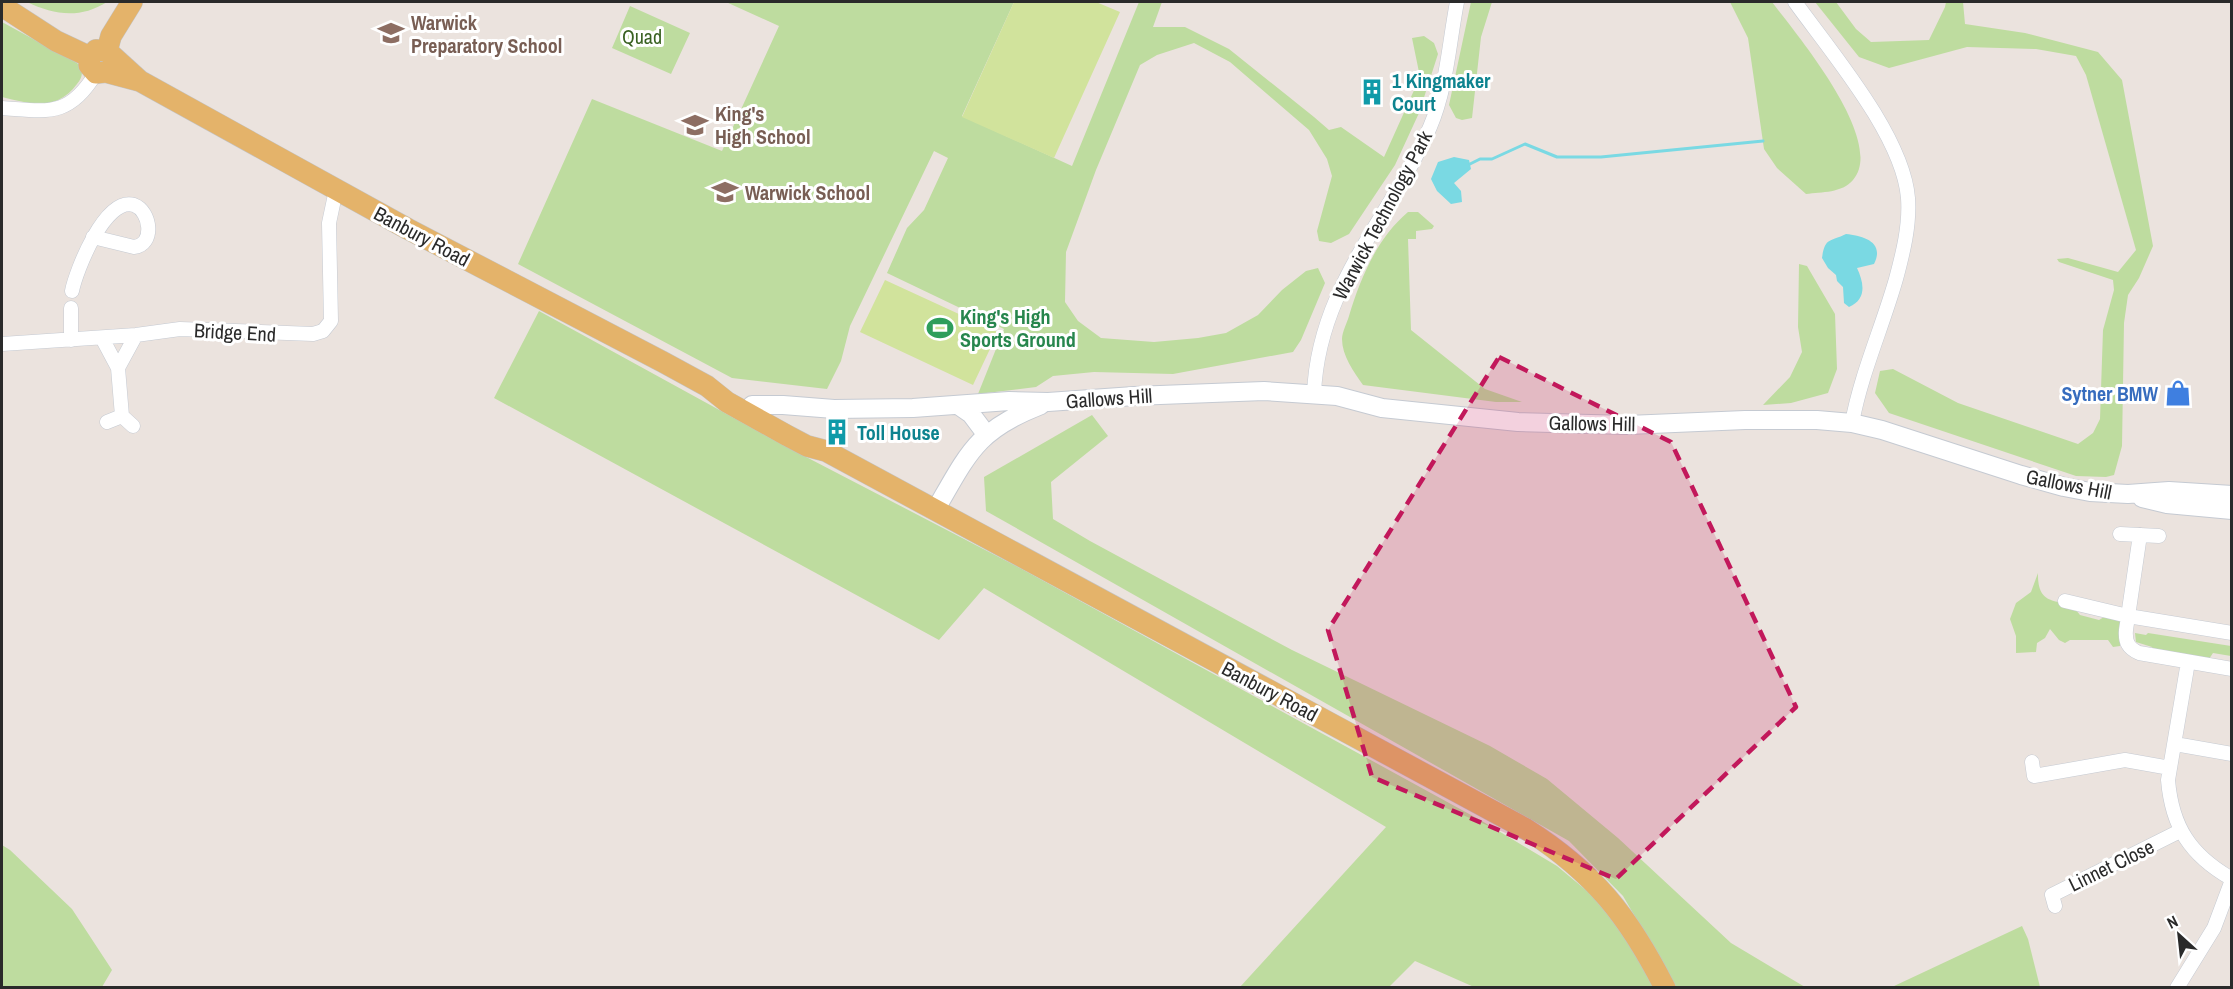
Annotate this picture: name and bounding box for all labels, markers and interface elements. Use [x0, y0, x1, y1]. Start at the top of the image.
place label: Warwick Preparatory School [411, 9, 562, 59]
school or university icon: Warwick Preparatory School [376, 18, 406, 48]
park label: Quad [622, 23, 662, 50]
place label: 1 Kingmaker Court [1392, 67, 1491, 117]
building icon: 1 Kingmaker Court [1357, 77, 1387, 107]
place label: King's High School [715, 100, 811, 150]
school or university icon: King's High School [680, 110, 710, 140]
street label: Warwick Technology Park [1326, 125, 1438, 304]
school or university icon: Warwick School [710, 177, 740, 207]
place label: Warwick School [745, 179, 870, 206]
street label: Banbury Road [369, 199, 475, 273]
place label: King's High Sports Ground [960, 303, 1076, 353]
sports icon: King's High Sports Ground [925, 313, 955, 343]
street label: Bridge End [193, 316, 277, 348]
shop icon: Sytner BMW [2163, 378, 2193, 408]
place label: Sytner BMW [2061, 380, 2159, 407]
street label: Gallows Hill [1065, 382, 1153, 414]
street label: Gallows Hill [1548, 409, 1636, 437]
building icon: Toll House [822, 417, 852, 447]
place label: Toll House [857, 419, 940, 446]
street label: Gallows Hill [2024, 462, 2114, 506]
street label: Banbury Road [1217, 654, 1323, 728]
street label: Linnet Close [2064, 833, 2158, 897]
north arrow [2149, 905, 2209, 965]
text: N [2163, 910, 2181, 934]

